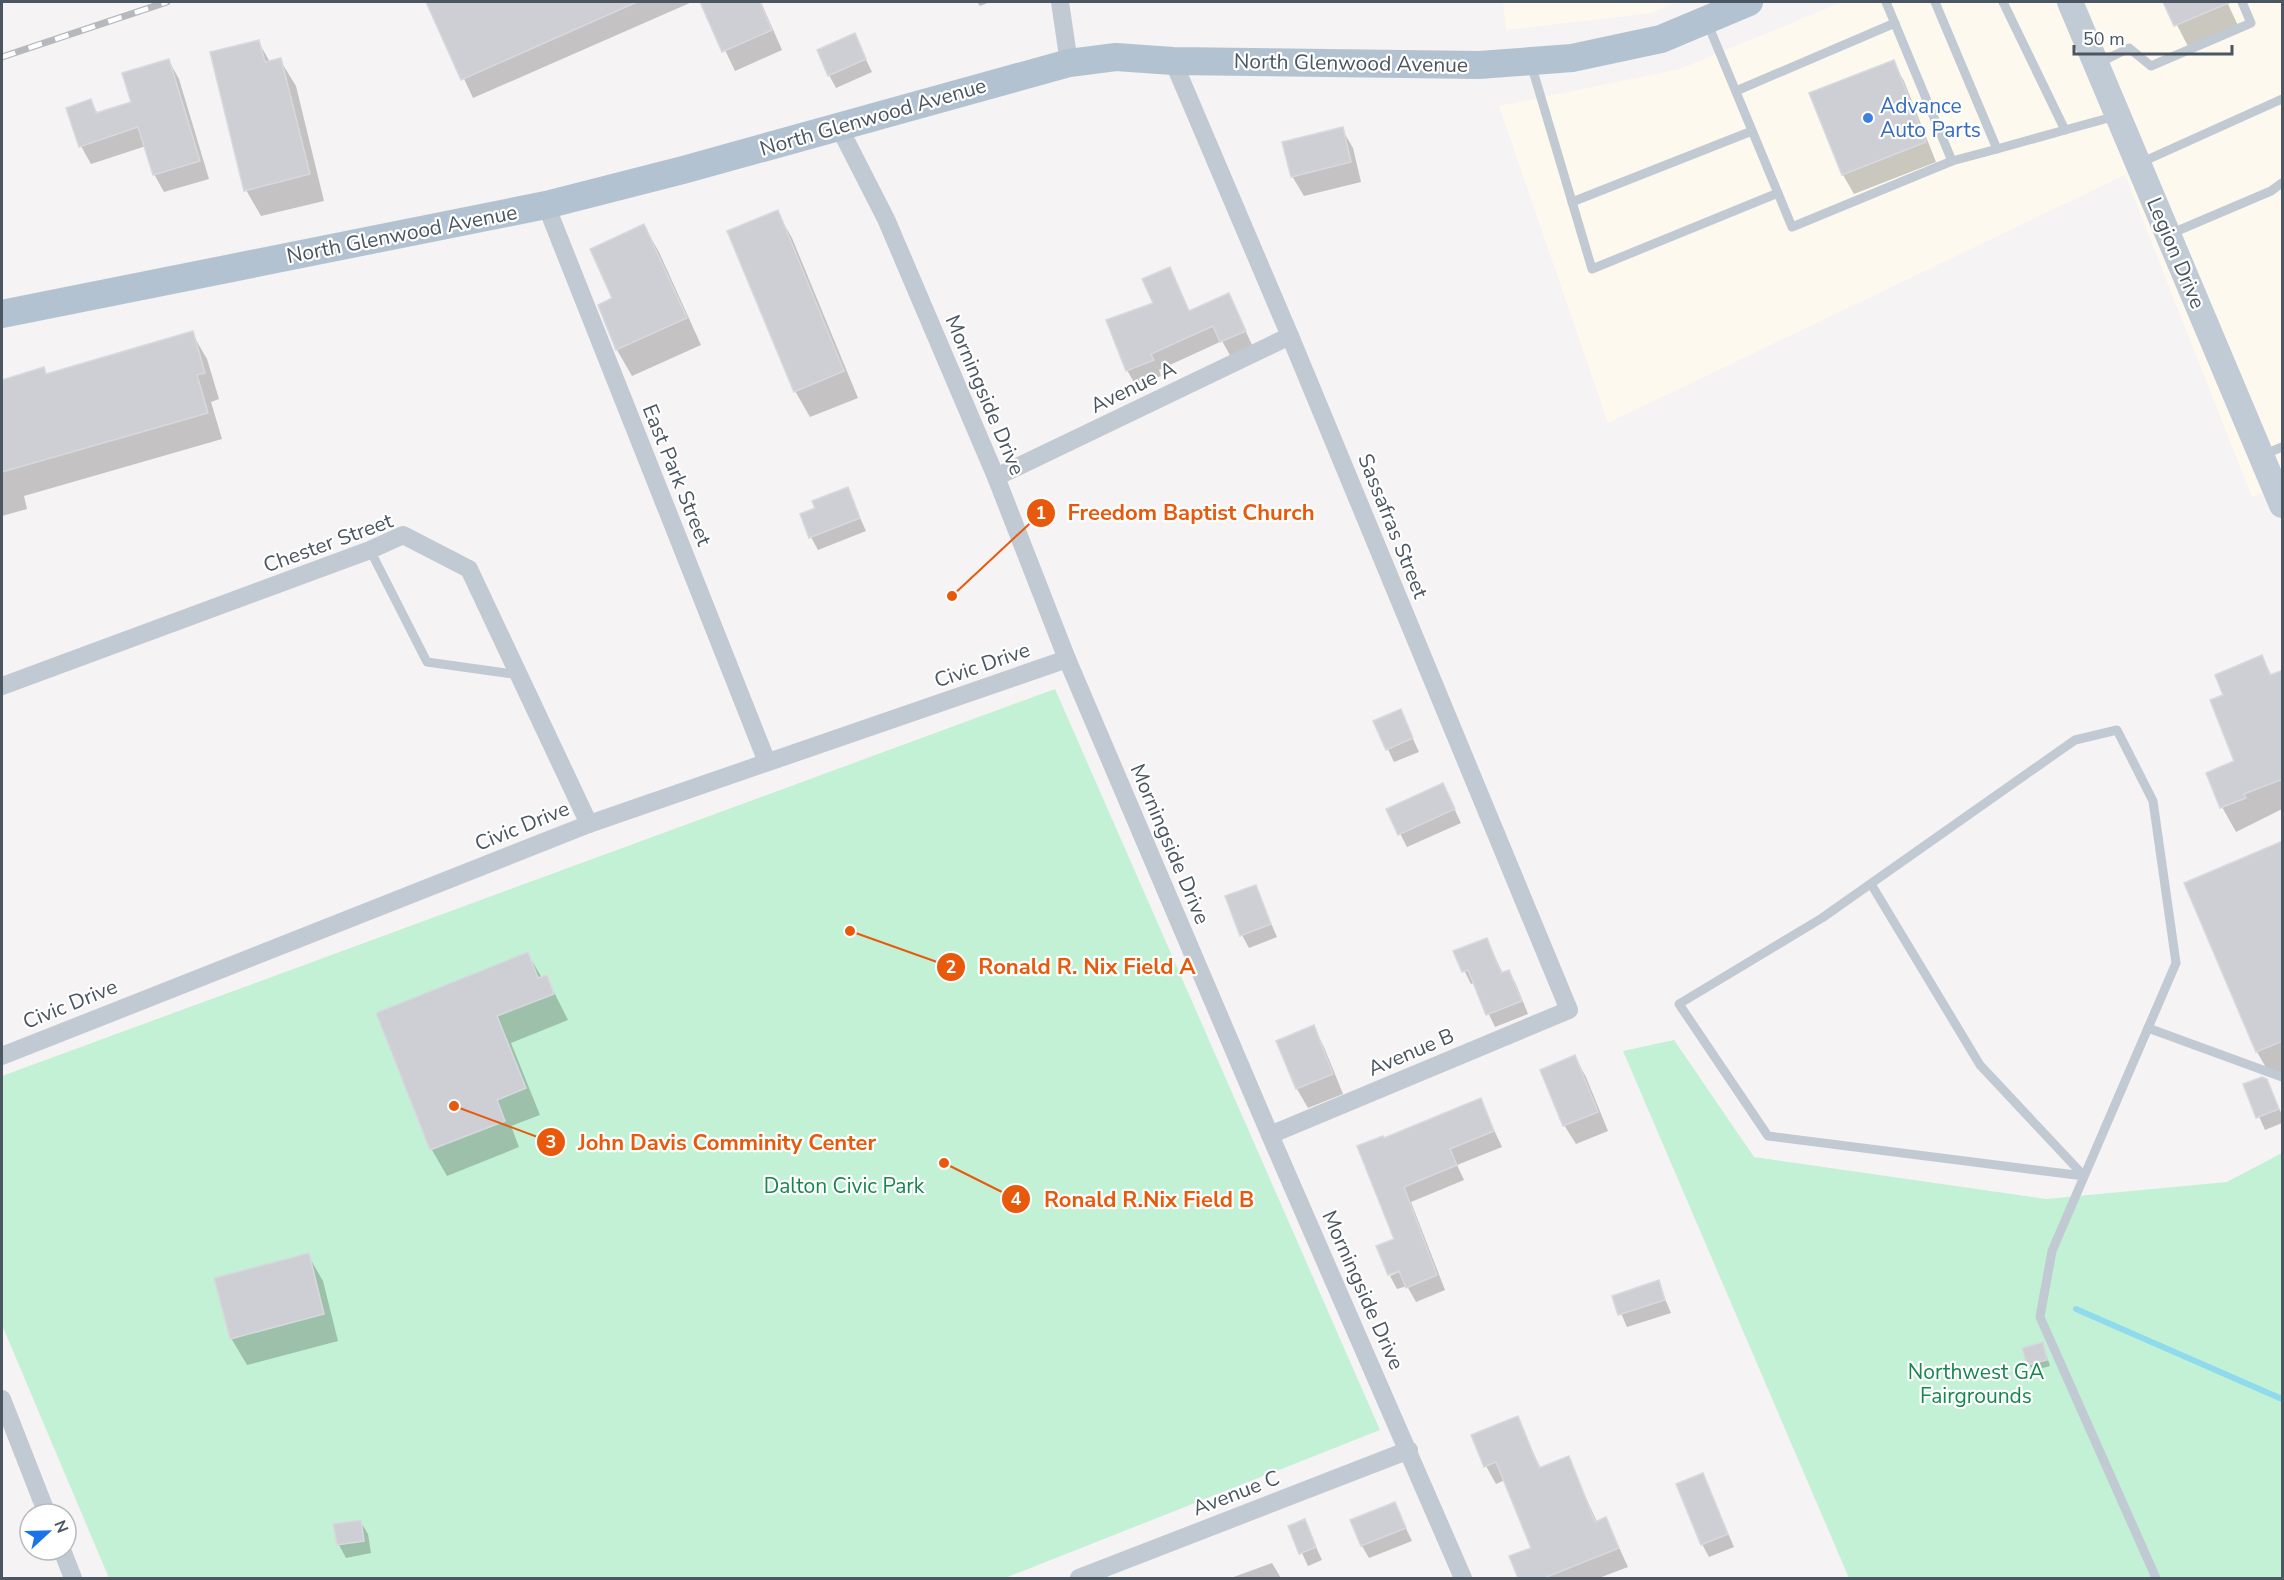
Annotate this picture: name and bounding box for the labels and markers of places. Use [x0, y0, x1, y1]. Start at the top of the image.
place label: Advance Auto Parts [1880, 92, 1981, 144]
marker: Advance Auto Parts [1861, 111, 1875, 125]
callout: Freedom Baptist Church [1026, 493, 1327, 533]
callout: Ronald R. Nix Field A [936, 947, 1207, 987]
callout: John Davis Comminity Center [536, 1122, 889, 1162]
callout: Ronald R.Nix Field B [1001, 1179, 1266, 1219]

